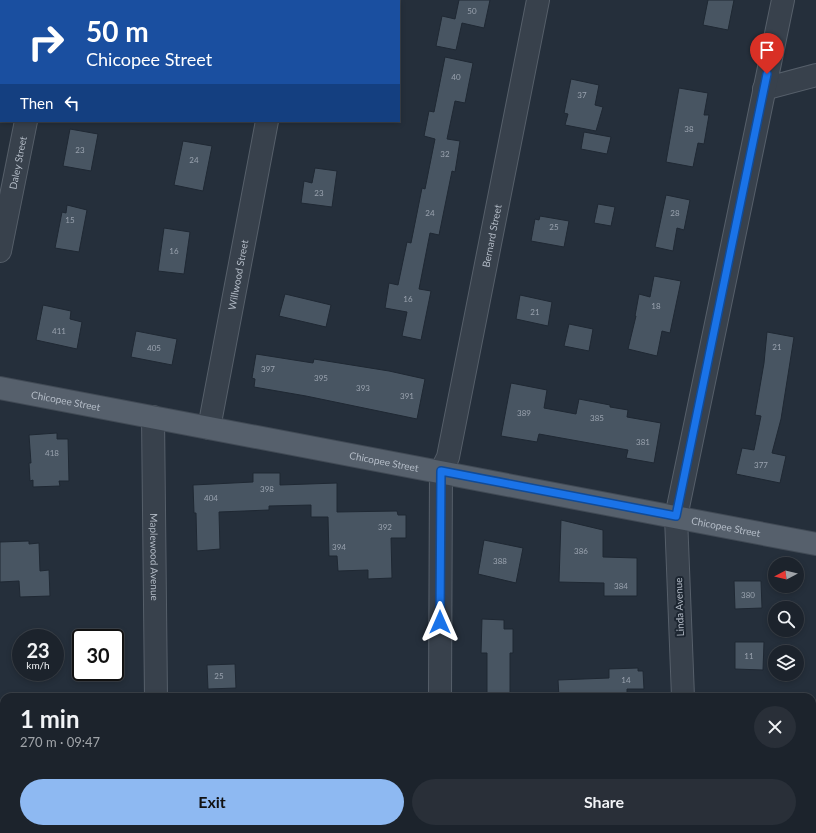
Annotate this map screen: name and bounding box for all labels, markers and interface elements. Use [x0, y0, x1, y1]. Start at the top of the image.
house number: 50 [467, 6, 477, 16]
text: 50 m [86, 14, 149, 48]
icon: right [20, 16, 72, 68]
pin [750, 33, 784, 74]
icon: arrive [756, 39, 778, 61]
text: Chicopee Street [86, 48, 212, 70]
house number: 40 [451, 72, 461, 82]
house number: 37 [577, 90, 587, 100]
icon: left [61, 92, 83, 114]
text: Then [20, 94, 53, 112]
house number: 38 [684, 124, 694, 134]
street label: Daley Street [6, 135, 29, 190]
house number: 23 [75, 145, 85, 155]
house number: 32 [440, 149, 450, 159]
house number: 24 [189, 155, 199, 165]
house number: 23 [314, 188, 324, 198]
street label: Bernard Street [479, 203, 504, 268]
house number: 24 [425, 208, 435, 218]
house number: 28 [670, 208, 680, 218]
house number: 15 [65, 215, 75, 225]
house number: 25 [549, 222, 559, 232]
street label: Willwood Street [225, 238, 251, 311]
house number: 16 [169, 246, 179, 256]
house number: 16 [403, 294, 413, 304]
house number: 18 [651, 301, 661, 311]
house number: 21 [530, 307, 540, 317]
house number: 411 [52, 326, 66, 336]
house number: 21 [772, 342, 782, 352]
house number: 405 [147, 343, 161, 353]
house number: 397 [261, 364, 275, 374]
house number: 395 [314, 373, 328, 383]
house number: 393 [356, 383, 370, 393]
street label: Chicopee Street [30, 388, 102, 413]
house number: 391 [400, 391, 414, 401]
house number: 389 [517, 408, 531, 418]
house number: 385 [590, 413, 604, 423]
house number: 381 [636, 437, 650, 447]
house number: 418 [45, 448, 59, 458]
street label: Chicopee Street [348, 449, 420, 474]
house number: 377 [754, 460, 768, 470]
house number: 398 [260, 484, 274, 494]
house number: 404 [204, 493, 218, 503]
street label: Maplewood Avenue [148, 513, 161, 601]
street label: Chicopee Street [690, 514, 762, 539]
house number: 392 [378, 522, 392, 532]
house number: 394 [332, 542, 346, 552]
house number: 386 [574, 546, 588, 556]
house number: 388 [493, 556, 507, 566]
north arrow [768, 557, 804, 593]
map controls [768, 557, 804, 681]
street label: Linda Avenue [672, 577, 686, 637]
house number: 384 [614, 581, 628, 591]
house number: 380 [741, 590, 755, 600]
position arrow [419, 601, 461, 643]
button: search [768, 601, 804, 637]
speed limit sign: 30 [72, 629, 124, 681]
text: 23 [26, 638, 50, 662]
button: layers [768, 645, 804, 681]
house number: 11 [744, 651, 754, 661]
text: km/h [26, 659, 50, 671]
house number: 25 [214, 671, 224, 681]
house number: 14 [621, 675, 631, 685]
text: 1 min [20, 704, 80, 733]
button: close [754, 706, 796, 748]
text: 270 m · 09:47 [20, 734, 100, 750]
button: Exit [20, 779, 404, 825]
button: Share [412, 779, 796, 825]

